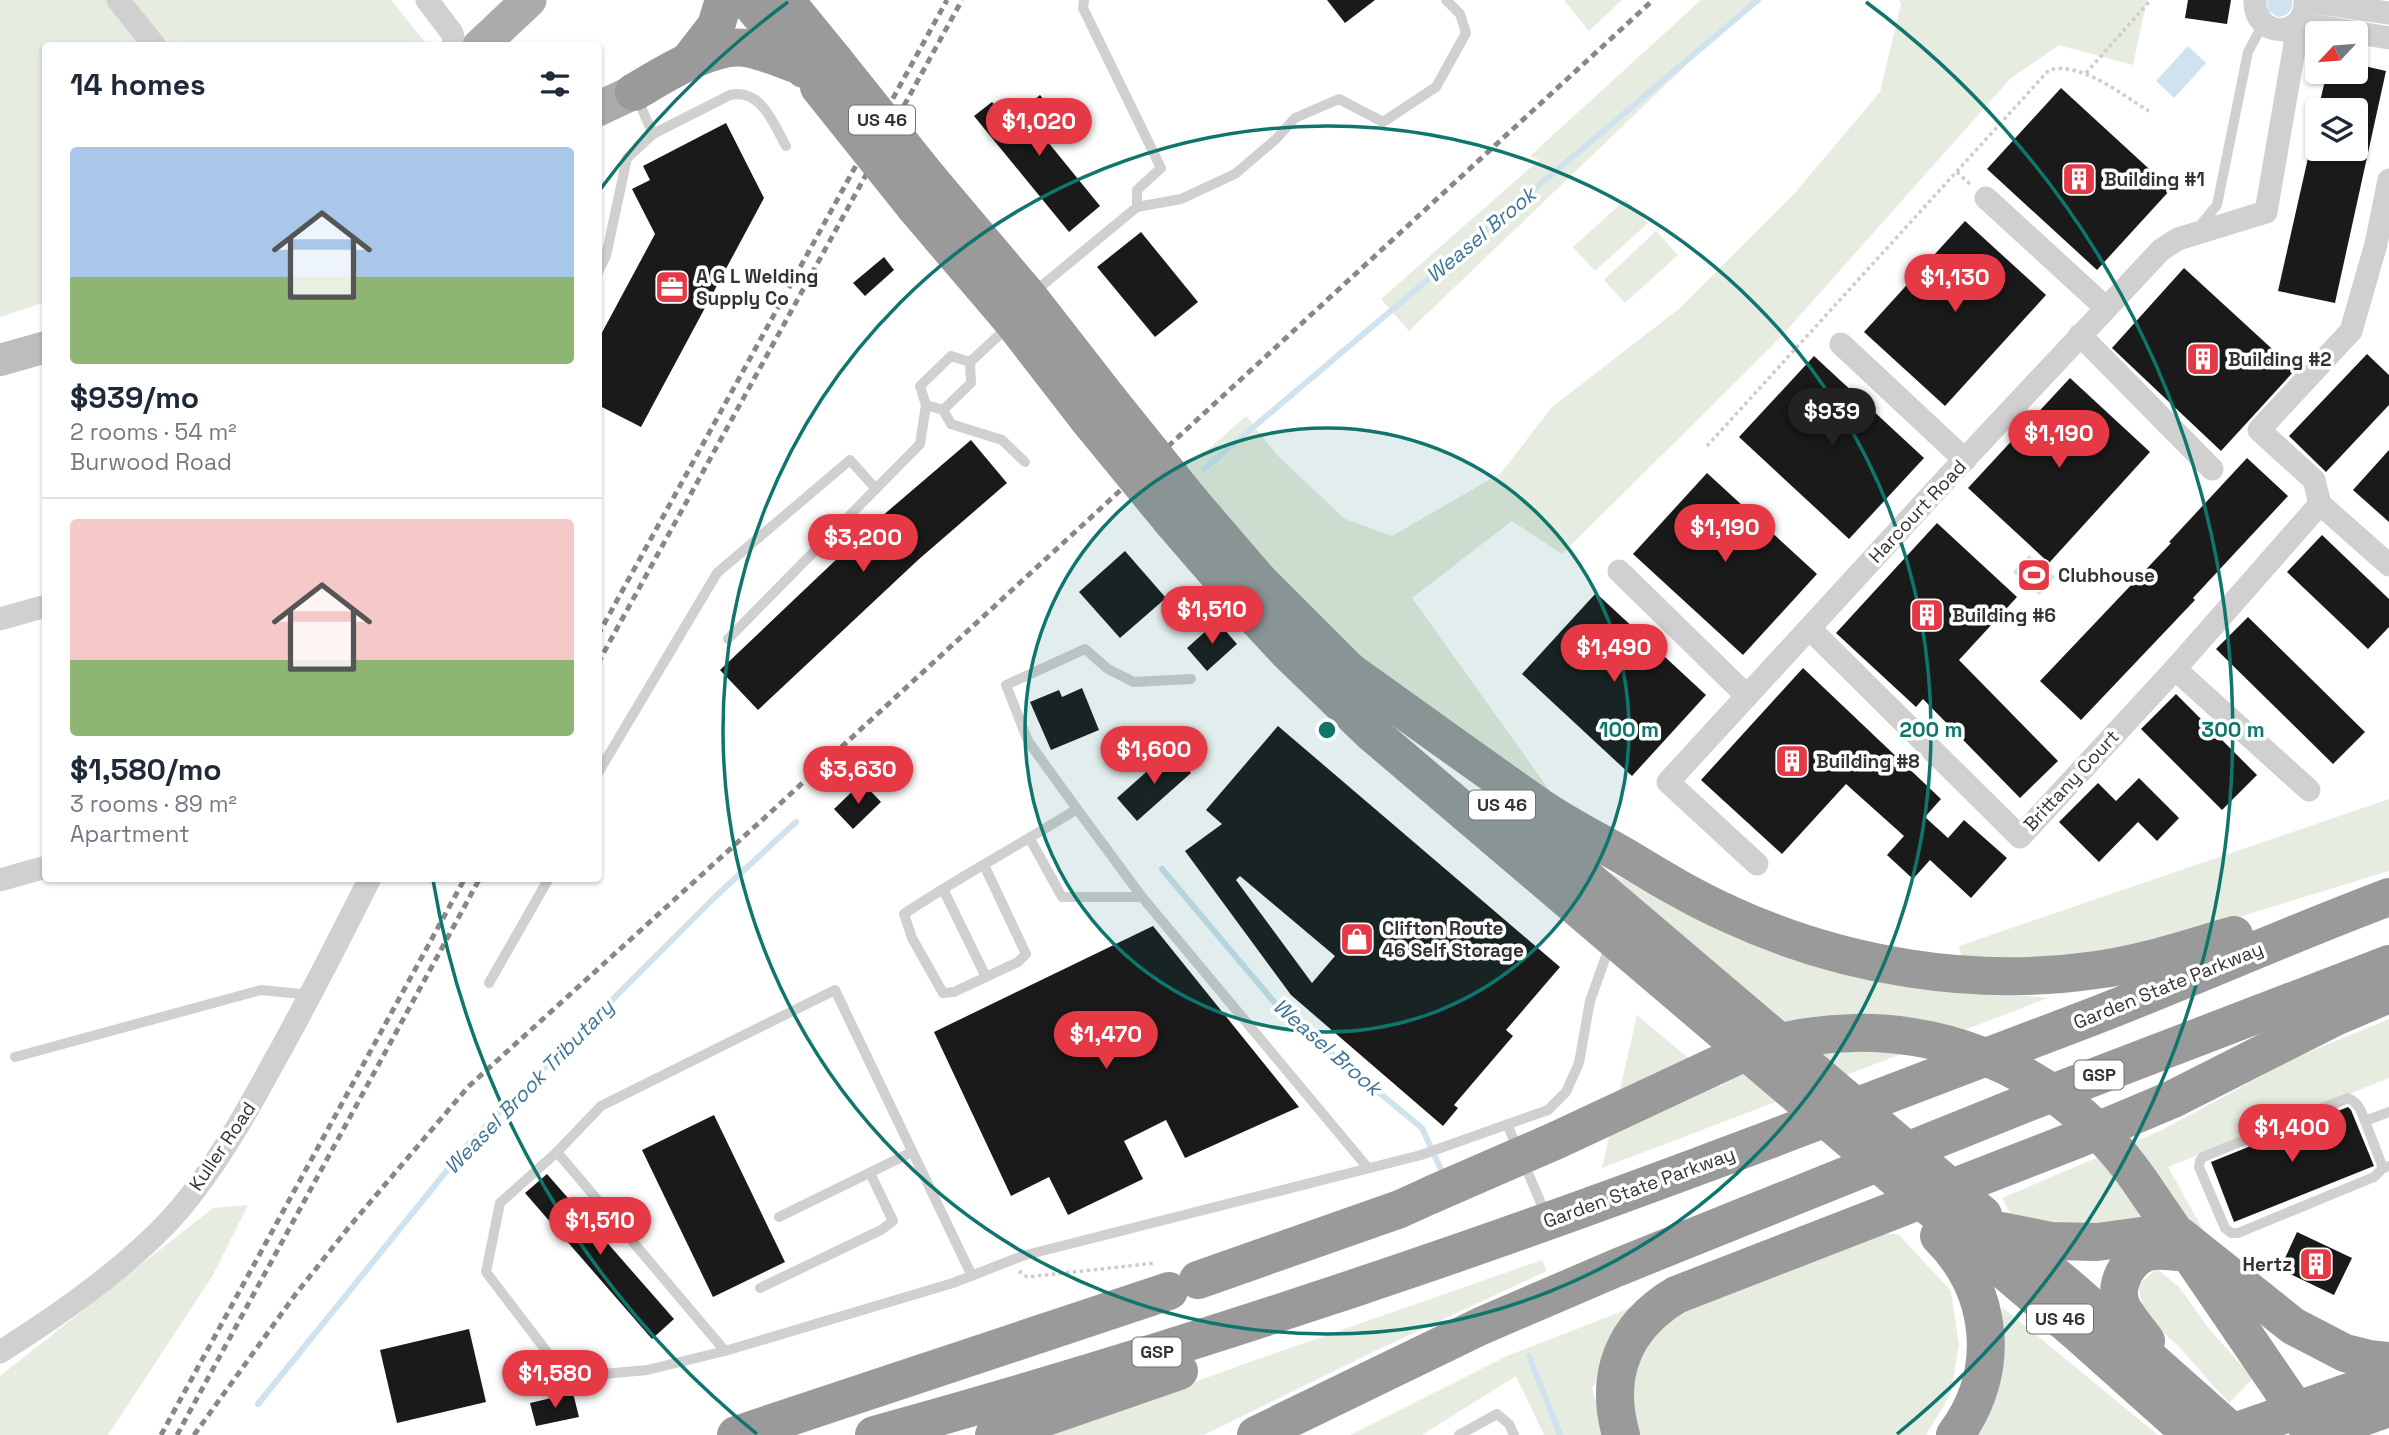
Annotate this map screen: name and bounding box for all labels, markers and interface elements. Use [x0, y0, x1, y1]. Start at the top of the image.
north arrow [2305, 21, 2368, 84]
map controls [2305, 21, 2368, 161]
text: 14 homes [70, 65, 206, 104]
icon: filters [536, 65, 574, 103]
button: layers [2305, 98, 2368, 161]
pin: $1,020 [982, 99, 1096, 158]
road number: US 46 [849, 106, 915, 134]
text: $1,020 [1002, 106, 1076, 136]
building icon: Building #1 [2060, 160, 2098, 198]
place label: Building #1 [2104, 167, 2205, 192]
water label: Weasel Brook [1420, 179, 1543, 288]
icon: home [259, 192, 385, 318]
pin: $1,130 [1898, 254, 2012, 314]
text: $1,130 [1920, 262, 1990, 292]
place label: A G L Welding Supply Co [696, 264, 818, 311]
office icon: A G L Welding Supply Co [653, 268, 691, 306]
building icon: Building #2 [2184, 340, 2222, 378]
place label: Building #2 [2228, 347, 2332, 372]
text: $939/mo [70, 378, 199, 417]
pin: $939 [1791, 388, 1873, 448]
text: $939 [1804, 396, 1860, 426]
pin: $1,190 [2002, 410, 2116, 470]
text: 2 rooms · 54 m² [70, 417, 237, 447]
text: $1,190 [2024, 418, 2094, 448]
text: Burwood Road [70, 447, 232, 477]
street label: Harcourt Road [1863, 454, 1972, 568]
pin: $1,190 [1668, 504, 1782, 564]
text: $1,190 [1690, 512, 1760, 542]
pin: $3,200 [806, 514, 920, 574]
text: $3,200 [824, 522, 902, 552]
sports icon: Clubhouse [2015, 556, 2053, 594]
place label: Clubhouse [2058, 563, 2155, 588]
icon: home [259, 564, 385, 690]
pin: $1,510 [1155, 586, 1269, 646]
text: $1,510 [1177, 594, 1247, 624]
building icon: Building #6 [1908, 596, 1946, 634]
place label: Building #6 [1952, 603, 2056, 628]
pin: $1,490 [1557, 624, 1671, 684]
text: $1,490 [1577, 632, 1651, 662]
text: 100 m [1599, 716, 1659, 743]
text: 200 m [1900, 716, 1962, 743]
text: 300 m [2201, 716, 2265, 743]
centre of rings [1315, 718, 1339, 742]
street label: Brittany Court [2018, 724, 2125, 836]
pin: $1,600 [1097, 726, 1211, 786]
text: $1,600 [1117, 734, 1191, 764]
building icon: Building #8 [1773, 742, 1811, 780]
pin: $3,630 [801, 746, 915, 806]
place label: Building #8 [1816, 749, 1920, 774]
text: $1,580/mo [70, 750, 222, 789]
text: $3,630 [819, 754, 897, 784]
text: 3 rooms · 89 m² [70, 789, 237, 819]
road number: US 46 [1469, 790, 1535, 820]
text: Apartment [70, 819, 190, 849]
place label: Clifton Route 46 Self Storage [1382, 916, 1524, 963]
shop icon: Clifton Route 46 Self Storage [1338, 920, 1376, 958]
street label: Garden State Parkway [2070, 936, 2267, 1035]
water label: Weasel Brook [1267, 992, 1389, 1103]
water label: Weasel Brook Tributary [438, 993, 620, 1180]
pin: $1,470 [1049, 1012, 1163, 1071]
text: $1,470 [1070, 1019, 1142, 1049]
road number: GSP [2074, 1060, 2124, 1090]
street label: Kuller Road [183, 1097, 261, 1196]
pin: $1,400 [2235, 1104, 2349, 1164]
text: $1,400 [2254, 1112, 2330, 1142]
street label: Garden State Parkway [1540, 1141, 1739, 1234]
pin: $1,510 [543, 1198, 657, 1257]
text: $1,510 [565, 1205, 635, 1235]
building icon: Hertz [2297, 1245, 2335, 1283]
place label: Hertz [2243, 1252, 2292, 1277]
road number: US 46 [2027, 1304, 2093, 1334]
road number: GSP [1132, 1338, 1182, 1366]
pin: $1,580 [498, 1350, 612, 1410]
text: $1,580 [518, 1358, 592, 1388]

